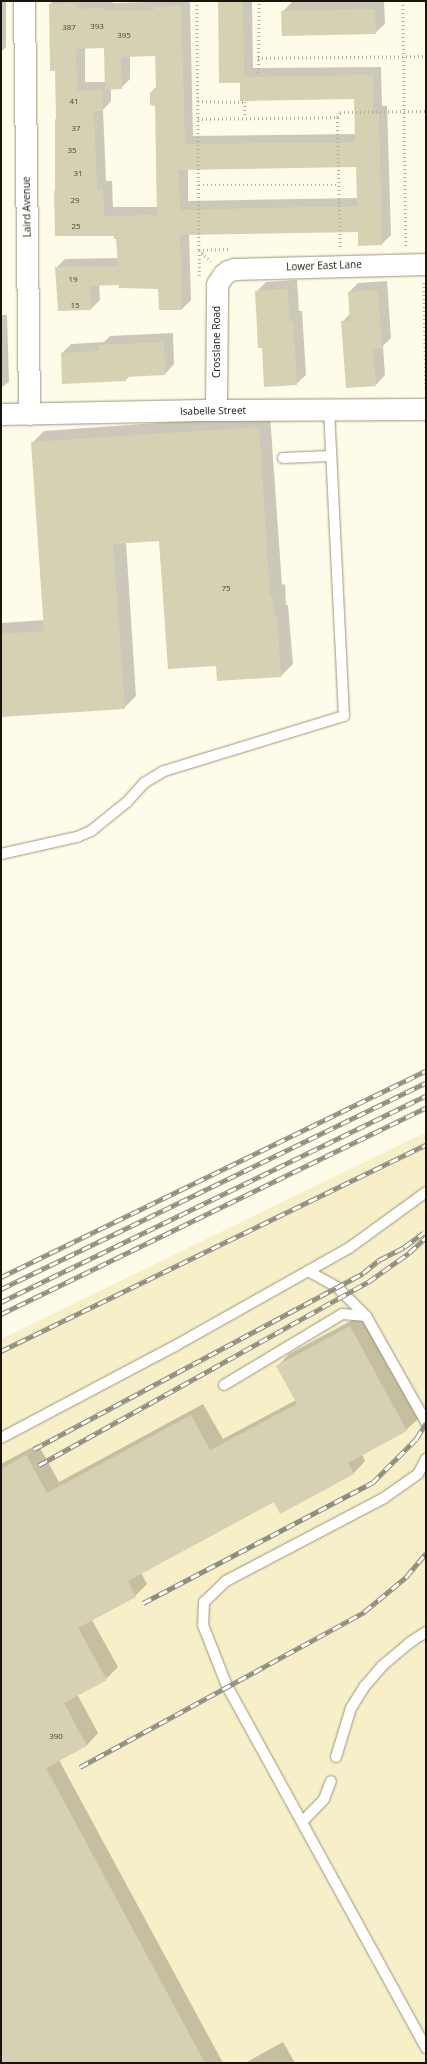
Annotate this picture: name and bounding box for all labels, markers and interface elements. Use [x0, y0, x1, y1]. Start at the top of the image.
house number: 393 [90, 21, 104, 31]
house number: 387 [62, 22, 76, 32]
house number: 395 [117, 30, 131, 40]
house number: 41 [69, 96, 79, 106]
house number: 37 [71, 123, 81, 133]
house number: 35 [67, 145, 77, 155]
house number: 31 [73, 168, 83, 178]
street label: Laird Avenue [20, 176, 34, 238]
house number: 29 [70, 195, 80, 205]
house number: 25 [71, 221, 81, 231]
street label: Lower East Lane [286, 259, 362, 273]
house number: 19 [68, 274, 78, 284]
house number: 15 [70, 300, 80, 310]
street label: Crosslane Road [211, 306, 223, 378]
street label: Isabelle Street [180, 404, 246, 418]
house number: 75 [221, 583, 231, 593]
house number: 390 [49, 1731, 63, 1741]

